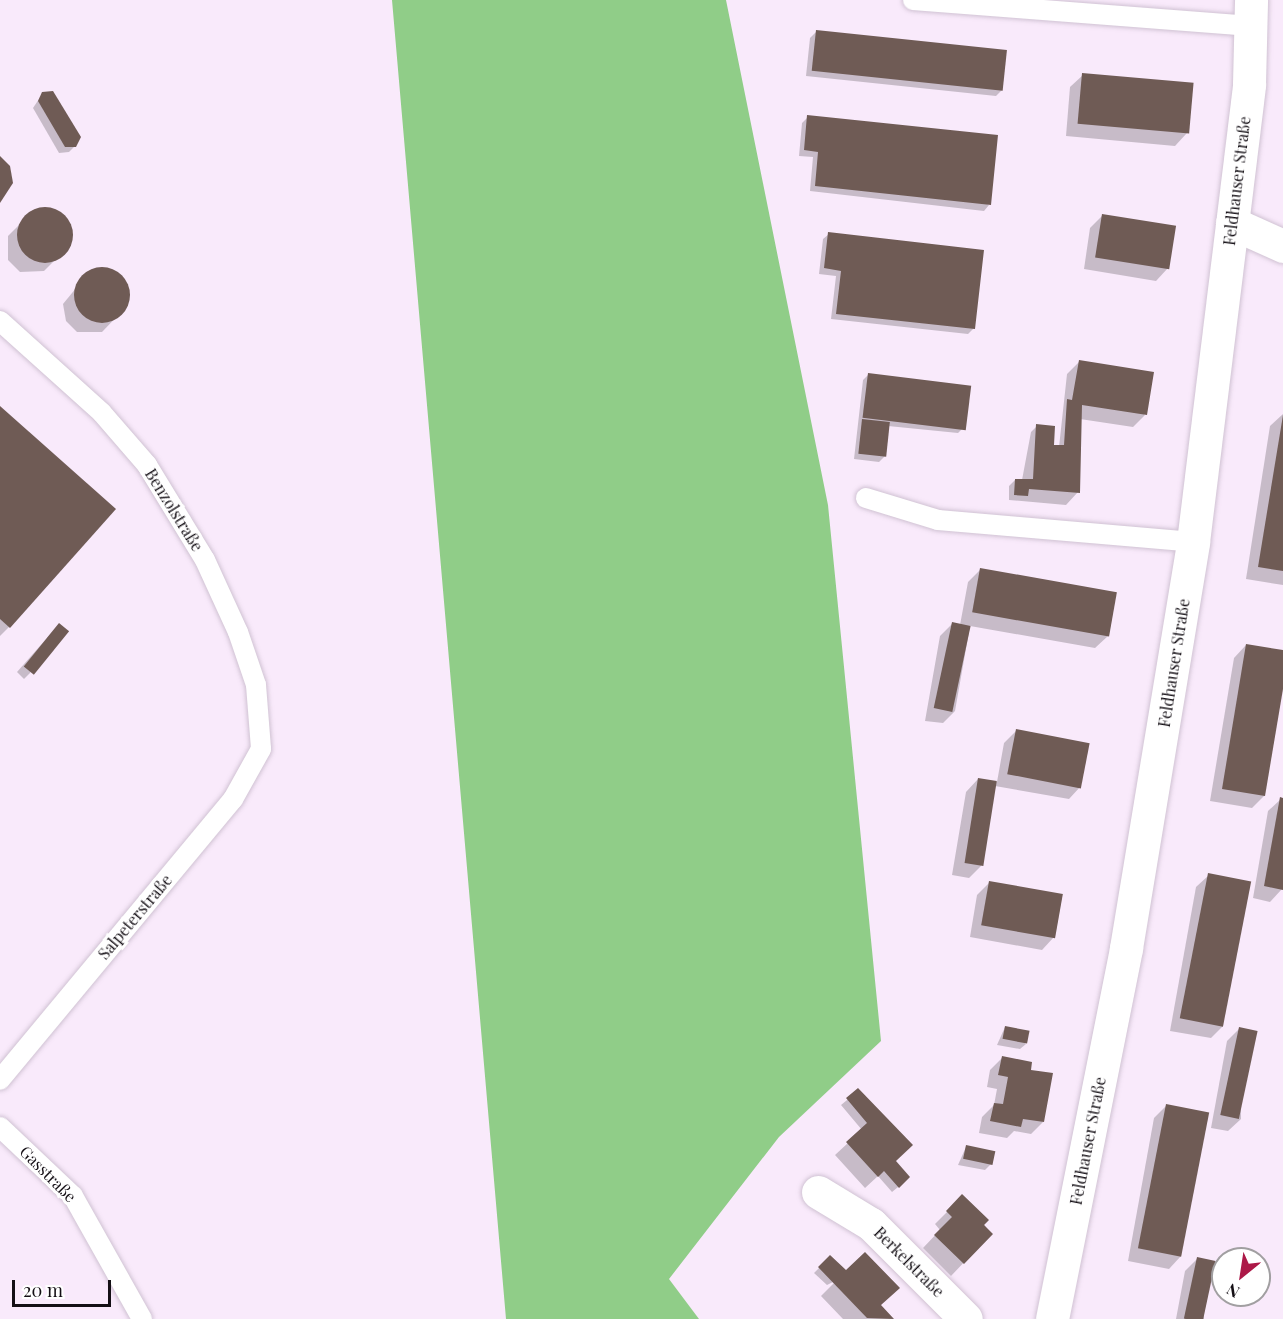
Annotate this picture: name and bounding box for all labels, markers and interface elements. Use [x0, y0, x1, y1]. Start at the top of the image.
street label: Feldhauser Straße [1220, 115, 1254, 247]
street label: Benzolstraße [141, 465, 207, 555]
street label: Feldhauser Straße [1154, 597, 1194, 729]
street label: Salpeterstraße [94, 871, 176, 963]
street label: Feldhauser Straße [1066, 1075, 1110, 1207]
street label: Gasstraße [16, 1142, 80, 1206]
street label: Berkelstraße [870, 1223, 948, 1301]
north arrow [1211, 1247, 1271, 1307]
scale bar [15, 1268, 114, 1306]
text: 20 m [23, 1278, 63, 1302]
text: N [1222, 1279, 1243, 1303]

